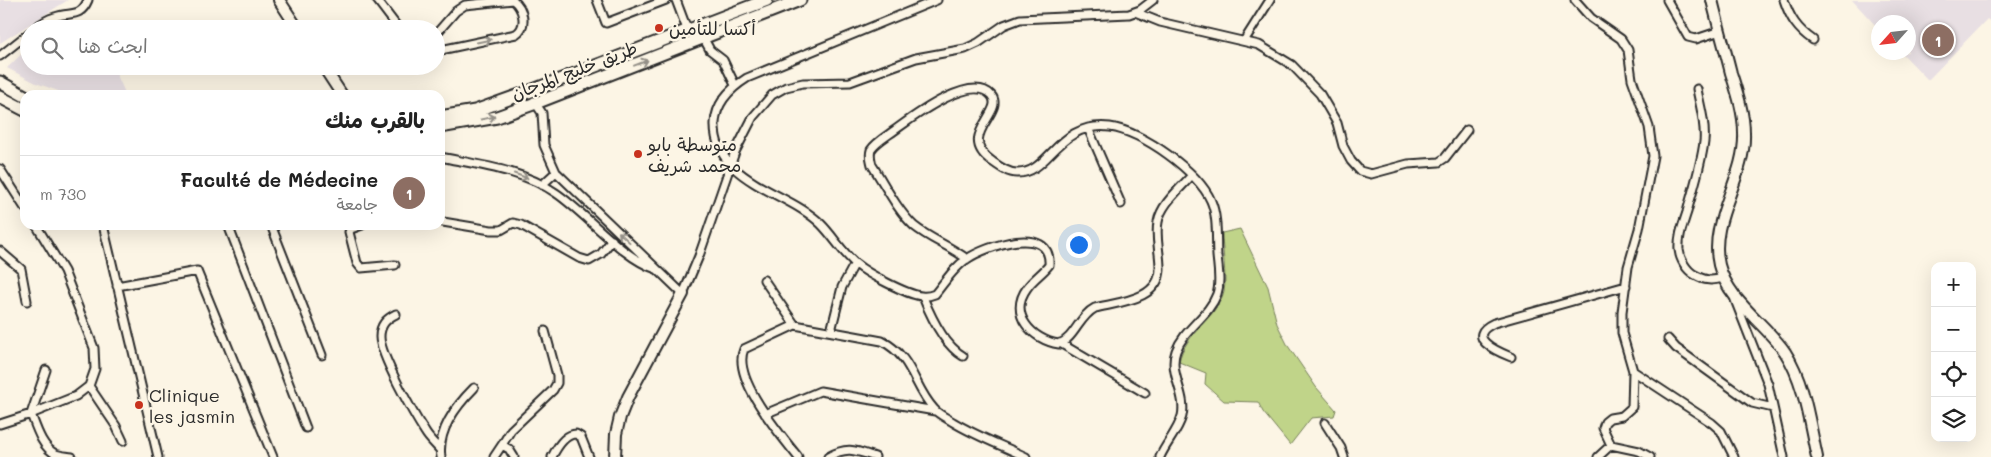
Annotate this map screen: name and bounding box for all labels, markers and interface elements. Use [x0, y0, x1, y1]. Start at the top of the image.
north arrow [1871, 15, 1916, 60]
place label: أكسا للتأمين [669, 16, 756, 40]
search box [20, 20, 445, 75]
pin: 1 [1922, 21, 1954, 59]
marker: أكسا للتأمين [653, 22, 665, 34]
text: ابحث هنا [78, 33, 148, 58]
icon: search [38, 34, 66, 62]
street label: طريق خليج المرجان [507, 35, 641, 106]
one-way arrow [476, 36, 492, 45]
one-way arrow [632, 58, 648, 67]
text: بالقرب منك [325, 106, 425, 133]
one-way arrow [480, 113, 496, 123]
place label: متوسطة بابو محمد شريف [646, 132, 741, 177]
marker: متوسطة بابو محمد شريف [632, 148, 644, 160]
text: Faculté de Médecine [180, 167, 378, 192]
one-way arrow [513, 172, 529, 181]
text: 730 m [40, 183, 86, 204]
text: 1 [405, 183, 413, 204]
text: جامعة [336, 193, 378, 214]
one-way arrow [617, 231, 630, 243]
your location [1066, 232, 1092, 258]
map controls [1931, 262, 1976, 442]
button: + [1931, 262, 1976, 307]
button: − [1931, 307, 1976, 352]
button: locate [1931, 352, 1976, 397]
place label: Clinique les jasmin [149, 383, 235, 428]
button: layers [1931, 397, 1976, 442]
marker: Clinique les jasmin [133, 399, 145, 411]

